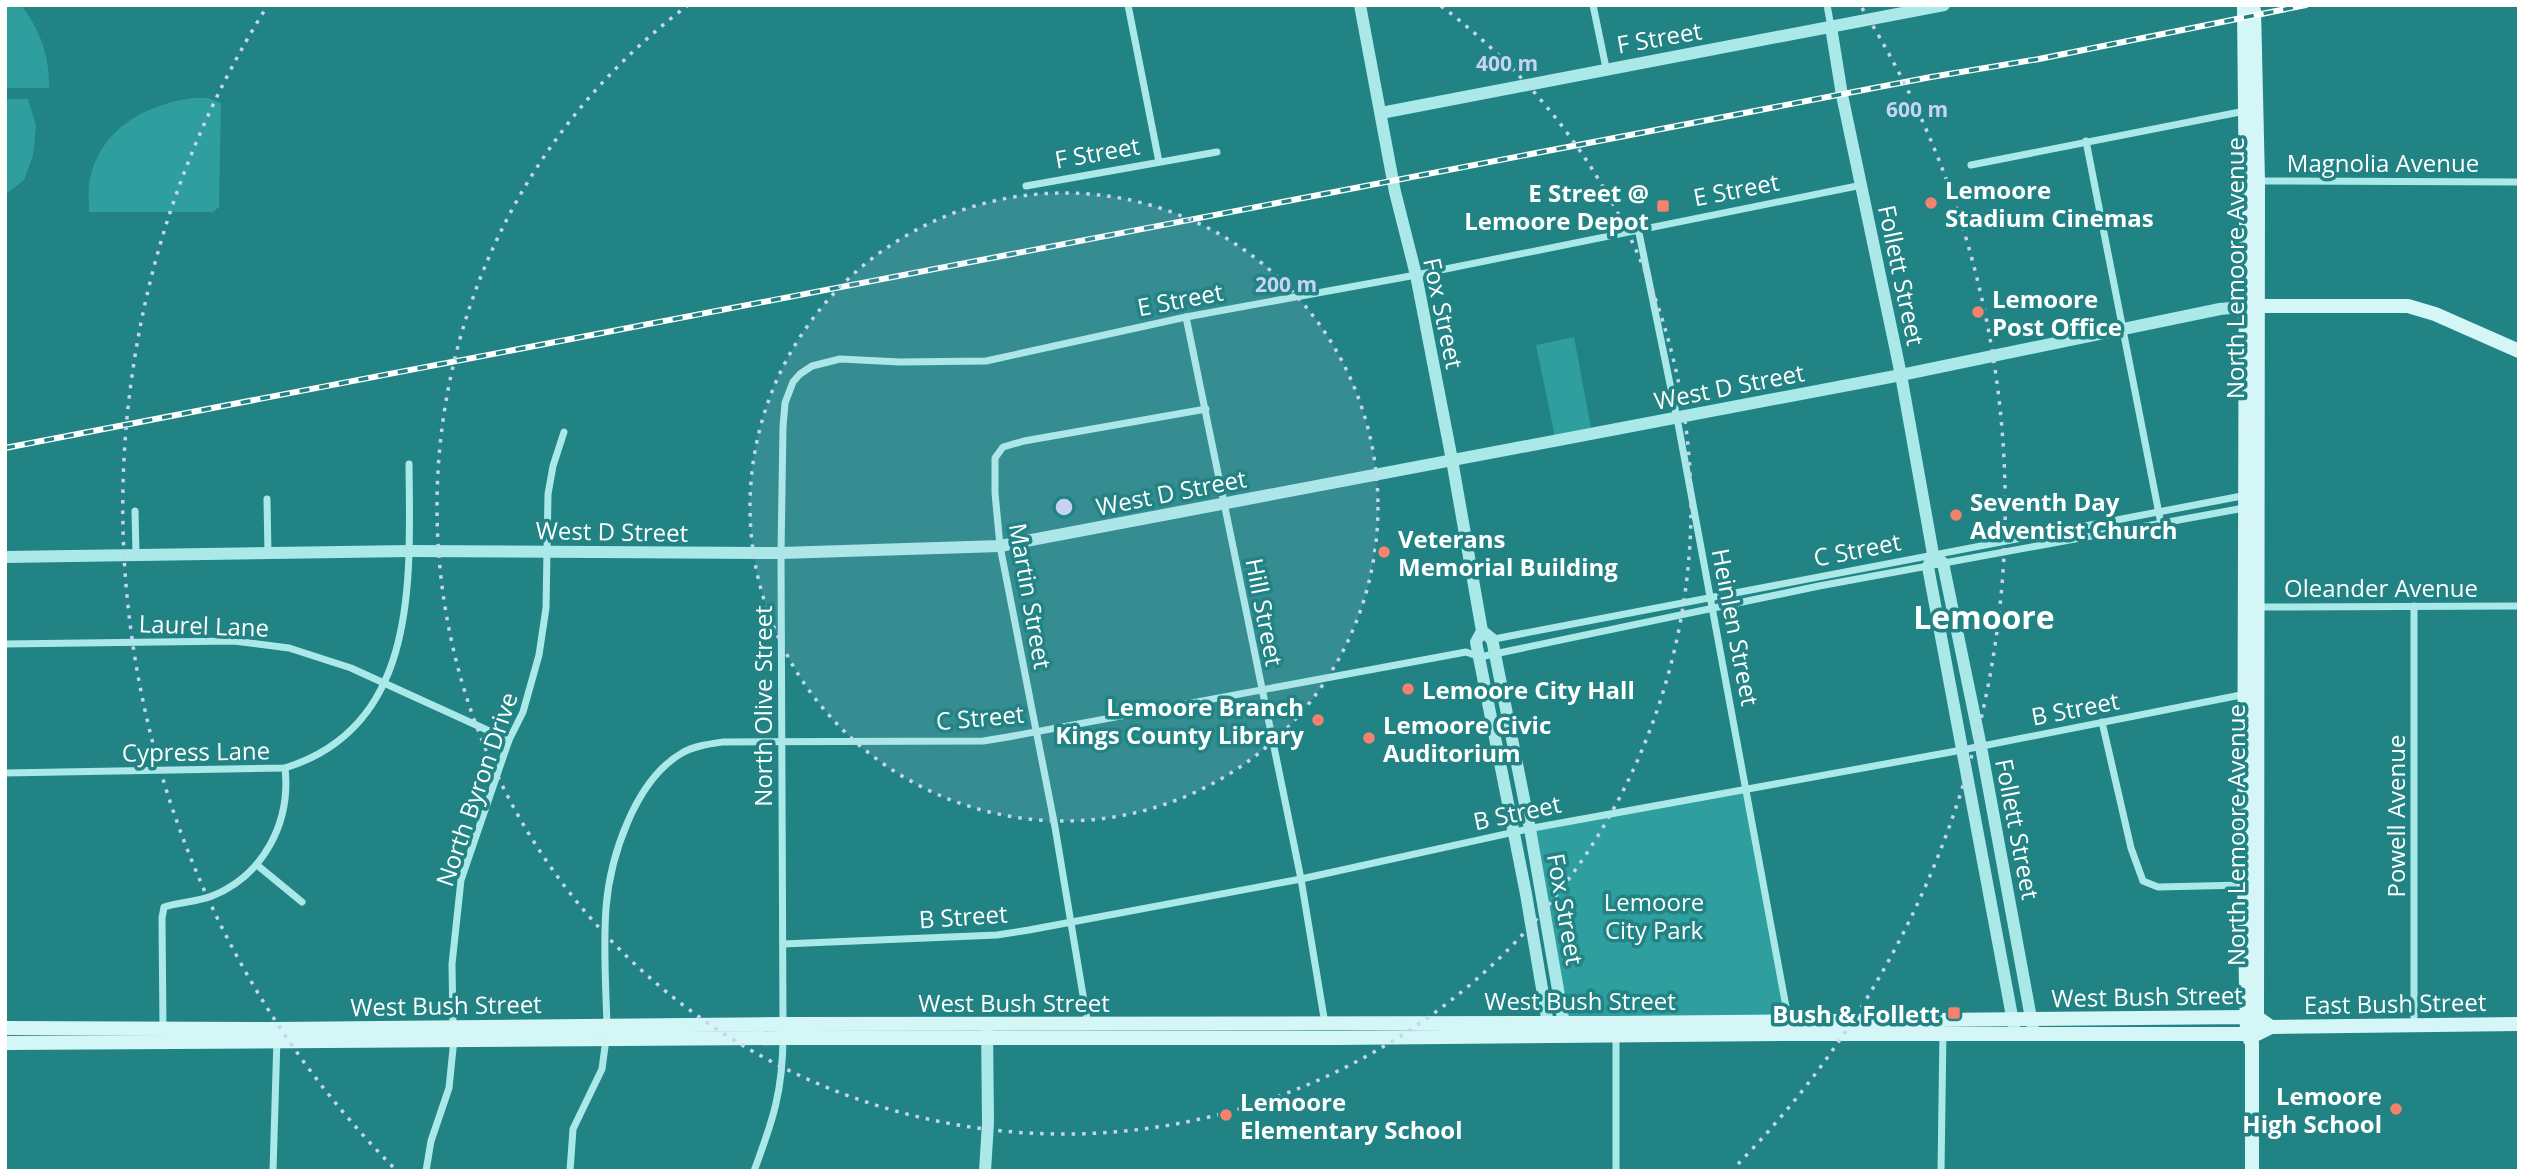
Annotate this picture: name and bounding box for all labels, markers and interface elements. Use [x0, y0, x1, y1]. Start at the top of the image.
street label: F Street [1614, 13, 1704, 61]
text: 400 m [1476, 49, 1538, 77]
text: 600 m [1886, 95, 1948, 123]
street label: F Street [1052, 128, 1142, 176]
street label: North Lemoore Avenue [2218, 137, 2251, 399]
street label: Magnolia Avenue [2287, 146, 2479, 179]
street label: E Street [1690, 165, 1782, 213]
place label: Lemoore Stadium Cinemas [1945, 173, 2154, 234]
place label: E Street @ Lemoore Depot [1464, 176, 1649, 237]
marker: Lemoore Stadium Cinemas [1923, 195, 1939, 211]
marker: E Street @ Lemoore Depot [1655, 198, 1671, 214]
street label: Follett Street [1871, 202, 1933, 348]
street label: Fox Street [1416, 254, 1472, 372]
text: 200 m [1255, 270, 1317, 298]
street label: E Street [1134, 275, 1226, 323]
place label: Lemoore Post Office [1992, 282, 2122, 343]
marker: Lemoore Post Office [1970, 304, 1986, 320]
street label: West D Street [1651, 355, 1807, 417]
street label: West D Street [1093, 461, 1249, 523]
place label: Seventh Day Adventist Church [1970, 485, 2178, 546]
centre of rings [1052, 495, 1076, 519]
marker: Seventh Day Adventist Church [1948, 507, 1964, 523]
street label: West D Street [535, 513, 689, 549]
street label: Martin Street [1002, 521, 1060, 671]
place label: Veterans Memorial Building [1398, 522, 1618, 583]
street label: C Street [1810, 524, 1904, 574]
marker: Veterans Memorial Building [1376, 544, 1392, 560]
street label: Heinlen Street [1705, 546, 1767, 708]
street label: Hill Street [1238, 555, 1292, 669]
street label: Oleander Avenue [2284, 571, 2478, 604]
district label: Lemoore [1913, 595, 2055, 638]
street label: North Olive Street [746, 605, 779, 807]
street label: Laurel Lane [138, 606, 270, 644]
place label: Lemoore City Hall [1422, 673, 1635, 706]
marker: Lemoore City Hall [1400, 681, 1416, 697]
street label: B Street [2028, 683, 2122, 733]
street label: North Byron Drive [427, 688, 525, 890]
place label: Lemoore Branch Kings County Library [1055, 690, 1304, 751]
street label: C Street [935, 697, 1025, 737]
street label: North Lemoore Avenue [2219, 704, 2252, 966]
place label: Lemoore Civic Auditorium [1383, 708, 1551, 769]
marker: Lemoore Branch Kings County Library [1310, 712, 1326, 728]
marker: Lemoore Civic Auditorium [1361, 730, 1377, 746]
street label: Cypress Lane [122, 733, 270, 769]
street label: Powell Avenue [2379, 735, 2412, 897]
street label: Follett Street [1988, 756, 2048, 902]
street label: B Street [1470, 787, 1564, 837]
street label: Fox Street [1540, 851, 1592, 967]
park label: Lemoore City Park [1604, 885, 1704, 946]
street label: B Street [918, 896, 1008, 936]
street label: West Bush Street [2051, 978, 2243, 1014]
street label: West Bush Street [1484, 984, 1676, 1017]
street label: East Bush Street [2303, 985, 2487, 1021]
street label: West Bush Street [918, 986, 1110, 1019]
street label: West Bush Street [350, 987, 542, 1023]
place label: Bush & Follett [1772, 997, 1940, 1030]
marker: Bush & Follett [1946, 1005, 1962, 1021]
place label: Lemoore High School [2242, 1079, 2382, 1140]
place label: Lemoore Elementary School [1240, 1085, 1463, 1146]
marker: Lemoore High School [2388, 1101, 2404, 1117]
marker: Lemoore Elementary School [1218, 1107, 1234, 1123]

